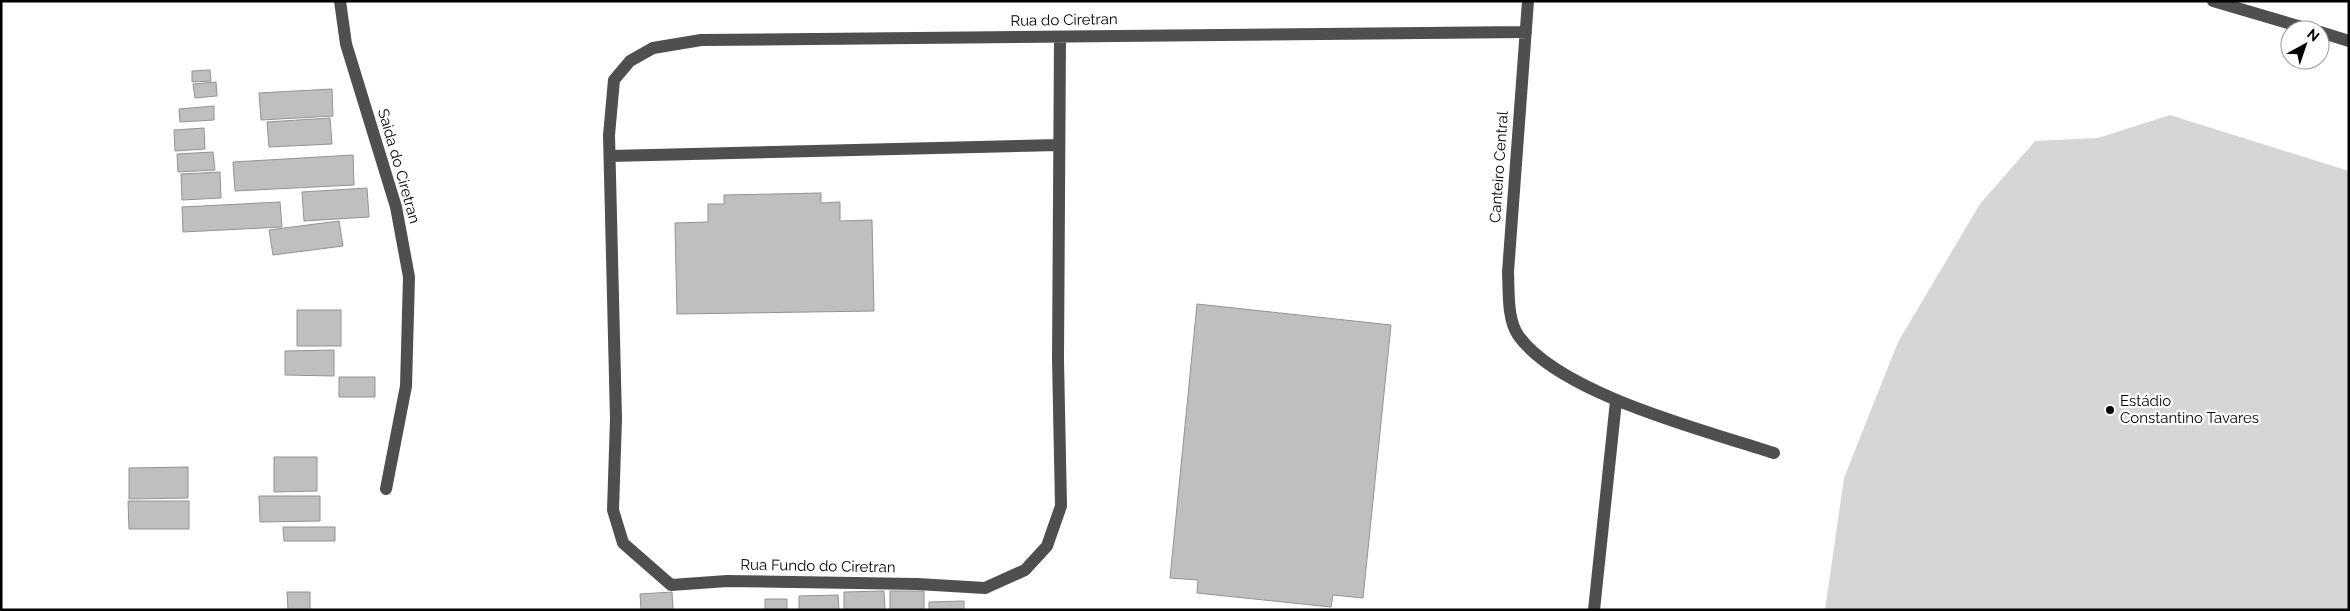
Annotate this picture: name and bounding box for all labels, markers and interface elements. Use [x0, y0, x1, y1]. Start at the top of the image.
street label: Rua do Ciretran [1010, 10, 1118, 30]
north arrow [2280, 20, 2330, 70]
text: N [2304, 25, 2323, 45]
street label: Saida do Ciretran [374, 107, 424, 225]
street label: Canteiro Central [1486, 110, 1512, 224]
place label: Estádio Constantino Tavares [2120, 392, 2259, 427]
marker: Estádio Constantino Tavares [2104, 404, 2116, 416]
street label: Rua Fundo do Ciretran [740, 556, 896, 576]

